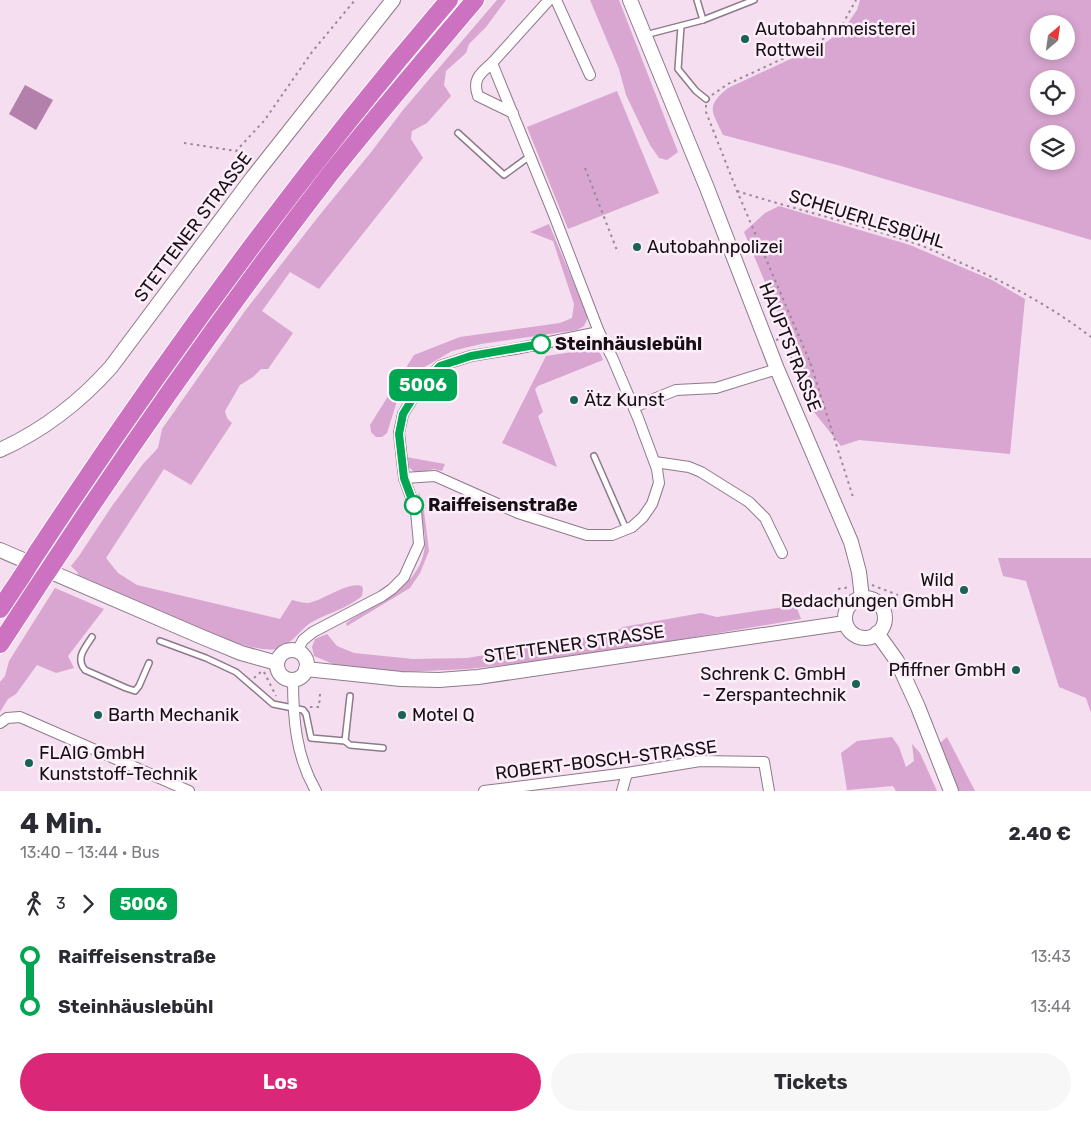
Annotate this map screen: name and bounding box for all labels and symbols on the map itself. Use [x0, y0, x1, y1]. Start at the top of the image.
north arrow [1030, 15, 1075, 60]
place label: Autobahnmeisterei Rottweil [755, 18, 916, 61]
marker: Autobahnmeisterei Rottweil [739, 33, 751, 45]
street label: STETTENER STRASSE [129, 148, 257, 306]
street label: SCHEUERLESBÜHL [786, 185, 948, 253]
place label: Autobahnpolizei [647, 236, 783, 258]
marker: Autobahnpolizei [631, 241, 643, 253]
street label: HAUPTSTRASSE [754, 279, 826, 415]
place label: Steinhäuslebühl [555, 333, 702, 355]
marker: Steinhäuslebühl [531, 334, 551, 354]
line badge: 5006 [388, 369, 458, 401]
place label: Ätz Kunst [584, 389, 665, 411]
marker: Ätz Kunst [568, 394, 580, 406]
place label: Raiffeisenstraße [428, 494, 578, 516]
marker: Raiffeisenstraße [404, 495, 424, 515]
place label: Wild Bedachungen GmbH [781, 569, 954, 612]
marker: Wild Bedachungen GmbH [958, 584, 970, 596]
street label: STETTENER STRASSE [482, 620, 666, 668]
place label: Pfiffner GmbH [888, 659, 1006, 681]
place label: Schrenk C. GmbH - Zerspantechnik [700, 663, 847, 706]
marker: Pfiffner GmbH [1010, 664, 1022, 676]
marker: Schrenk C. GmbH - Zerspantechnik [850, 678, 862, 690]
place label: Barth Mechanik [108, 704, 240, 726]
place label: Motel Q [412, 704, 475, 726]
marker: Barth Mechanik [92, 709, 104, 721]
marker: Motel Q [396, 709, 408, 721]
street label: ROBERT-BOSCH-STRASSE [494, 735, 718, 785]
place label: FLAIG GmbH Kunststoff-Technik [39, 742, 198, 785]
marker: FLAIG GmbH Kunststoff-Technik [23, 757, 35, 769]

